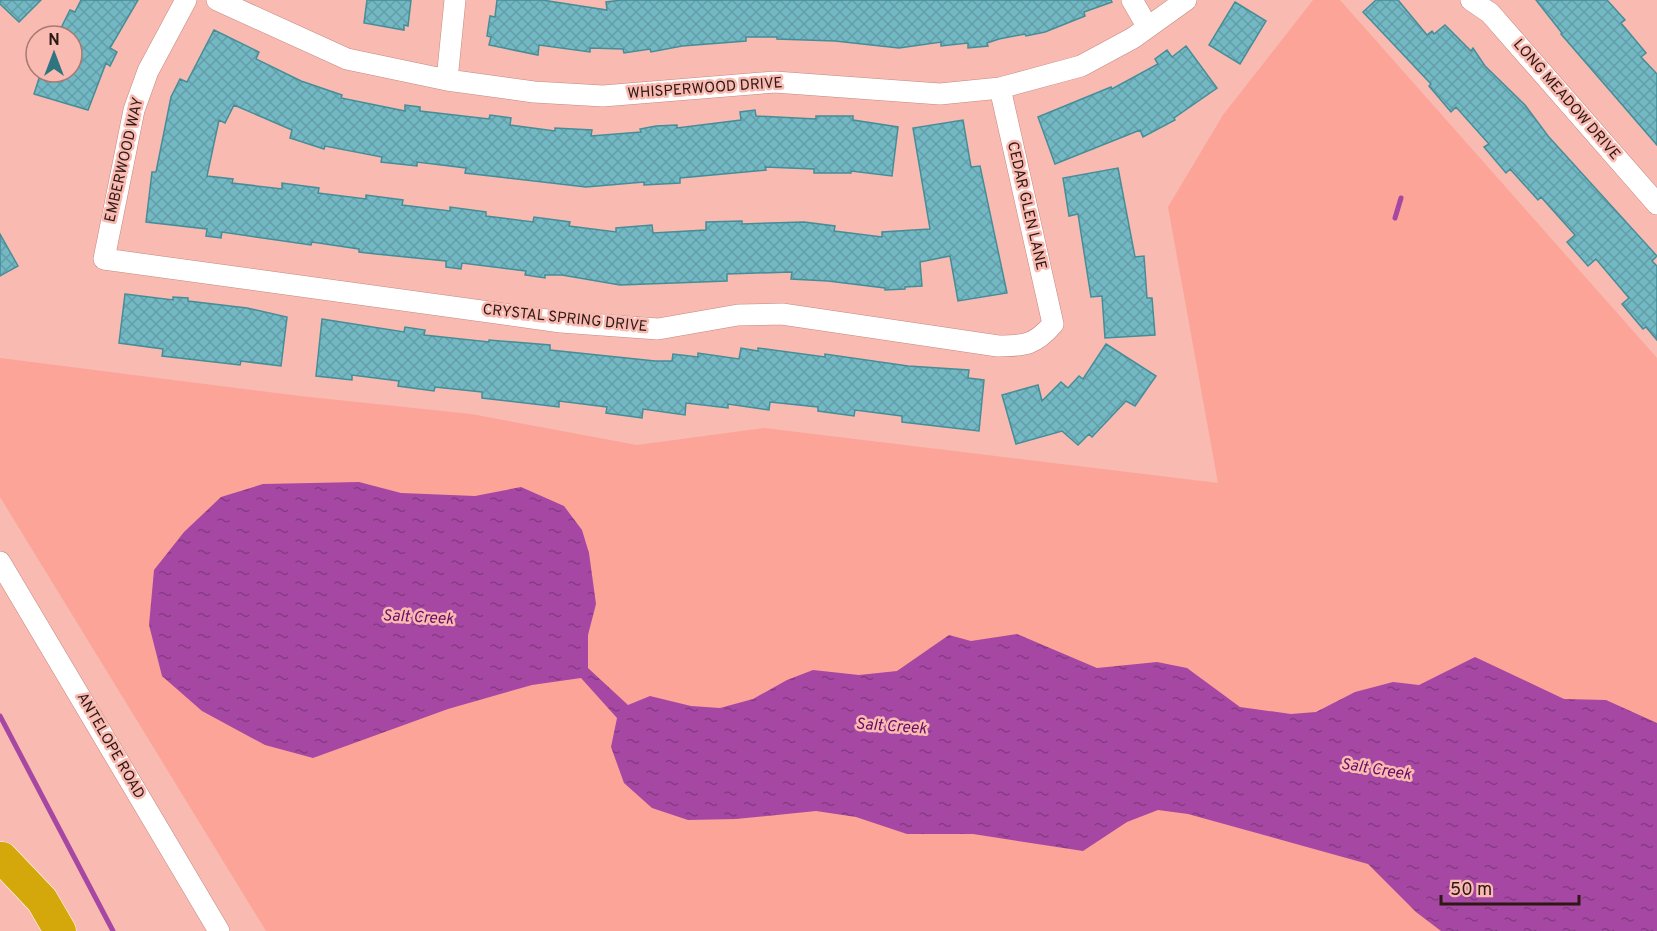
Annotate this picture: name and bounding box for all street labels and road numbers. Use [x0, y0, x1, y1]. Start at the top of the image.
street label: LONG MEADOW DRIVE [1508, 36, 1624, 164]
street label: WHISPERWOOD DRIVE [627, 74, 783, 104]
street label: EMBERWOOD WAY [101, 95, 149, 224]
street label: CEDAR GLEN LANE [1002, 140, 1050, 272]
street label: CRYSTAL SPRING DRIVE [482, 301, 648, 337]
street label: ANTELOPE ROAD [72, 689, 148, 803]

